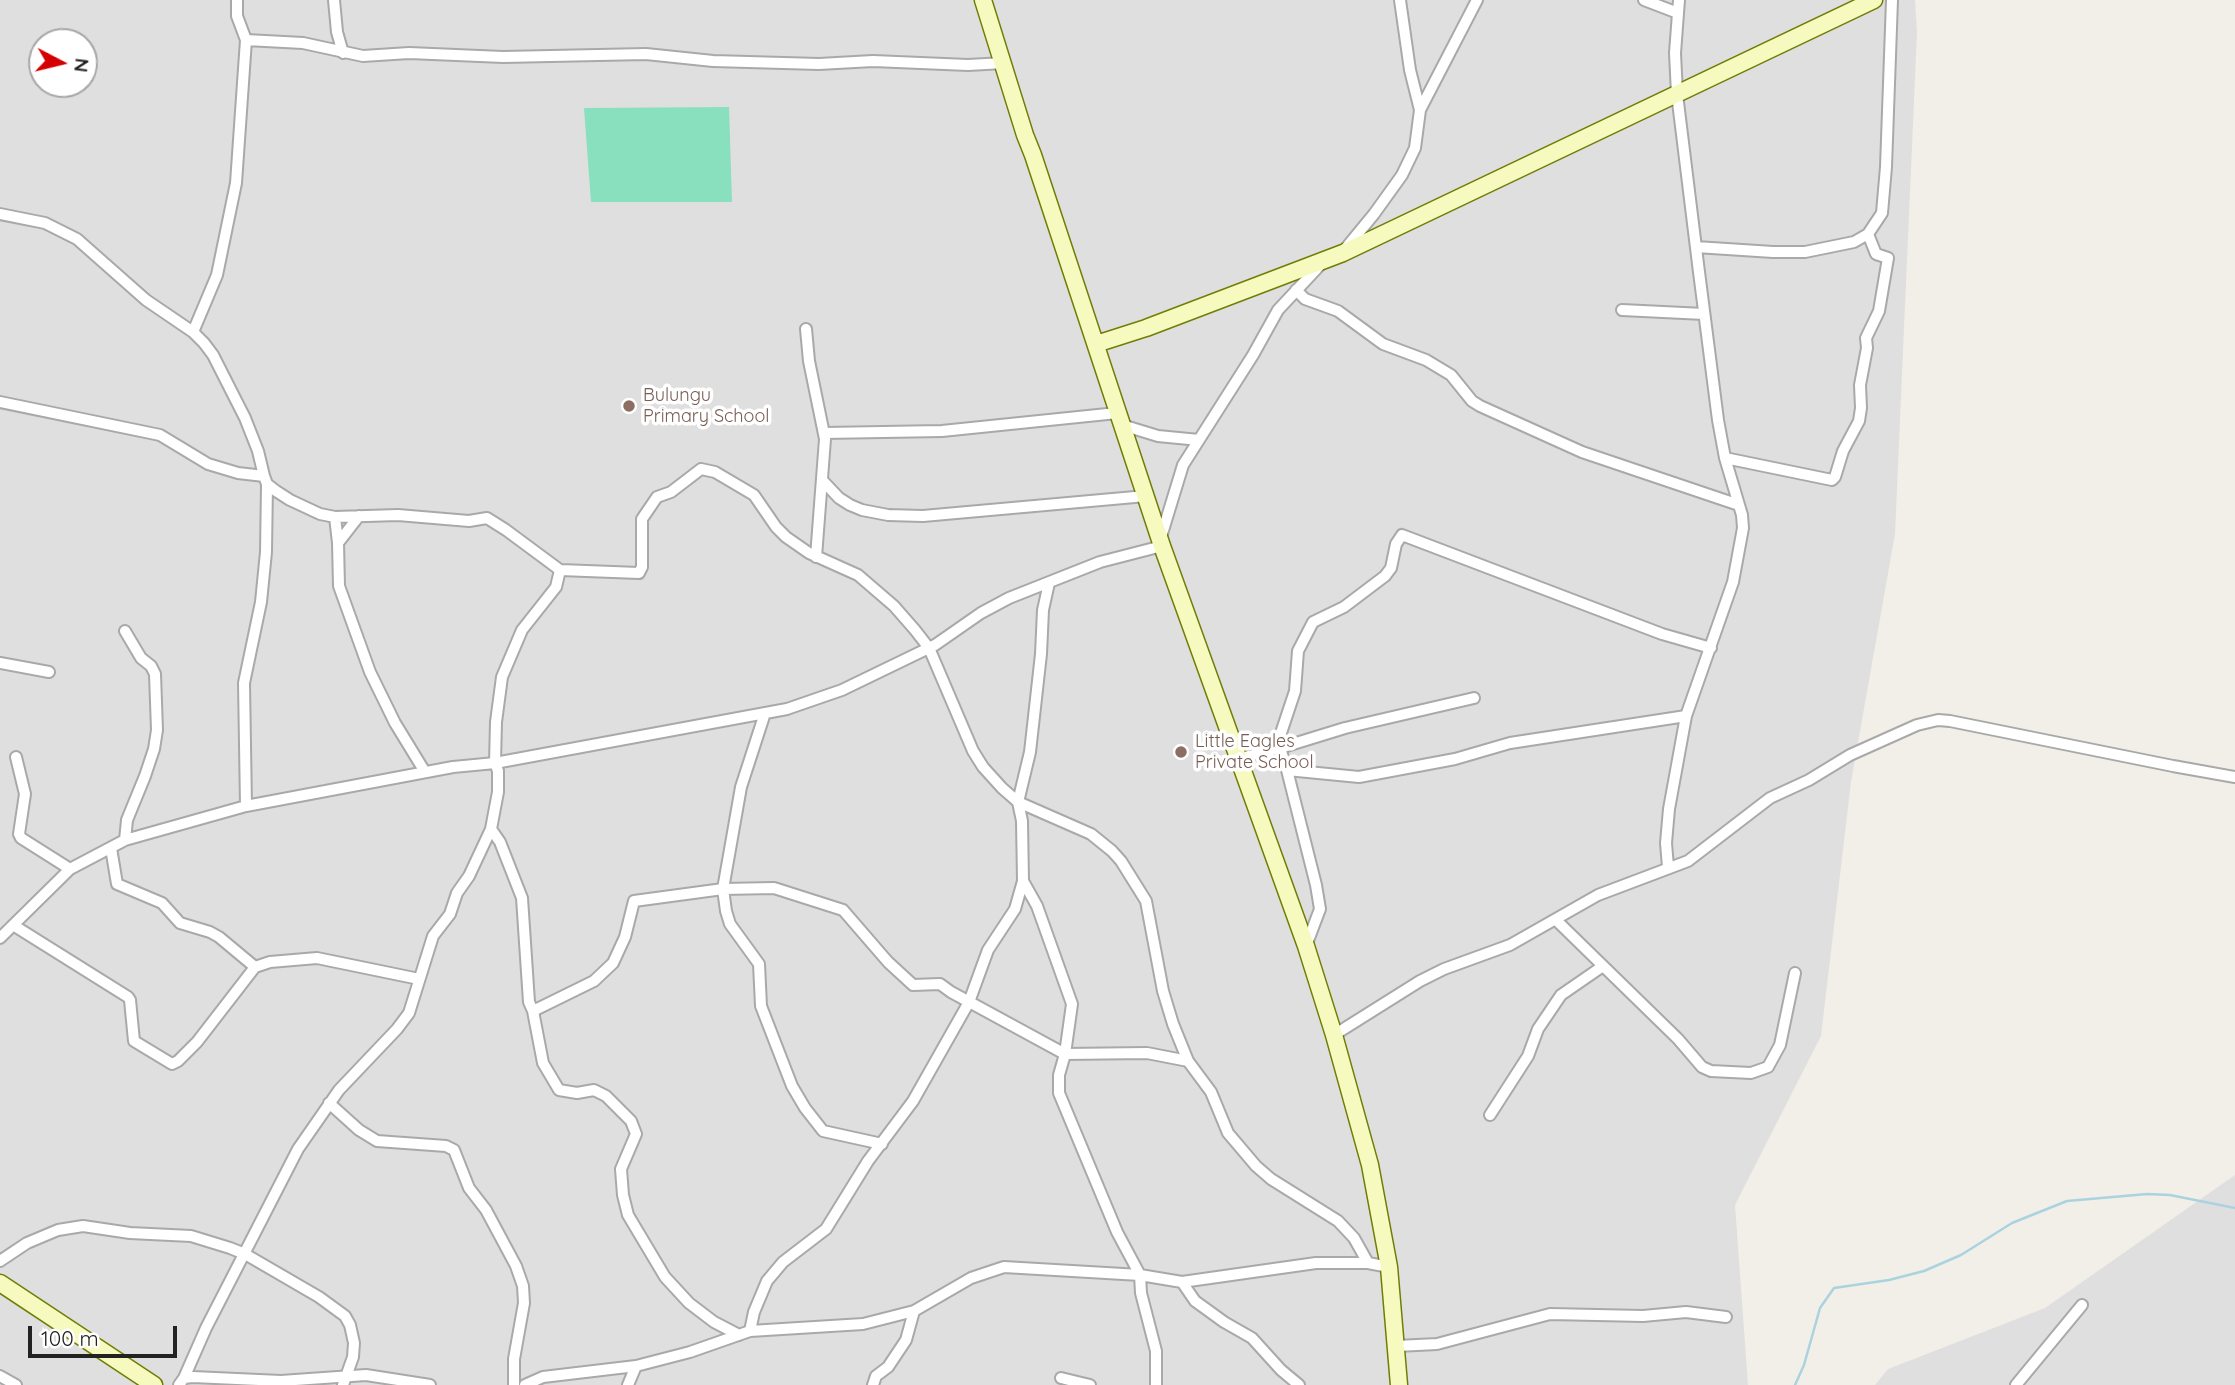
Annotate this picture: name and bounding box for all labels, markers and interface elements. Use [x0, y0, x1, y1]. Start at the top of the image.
north arrow [28, 28, 98, 98]
text: N [69, 57, 95, 74]
place label: Bulungu Primary School [643, 385, 769, 428]
marker: Bulungu Primary School [621, 398, 637, 414]
place label: Little Eagles Private School [1195, 731, 1314, 774]
marker: Little Eagles Private School [1173, 744, 1189, 760]
scale bar [32, 1312, 180, 1356]
text: 100 m [41, 1325, 99, 1351]

